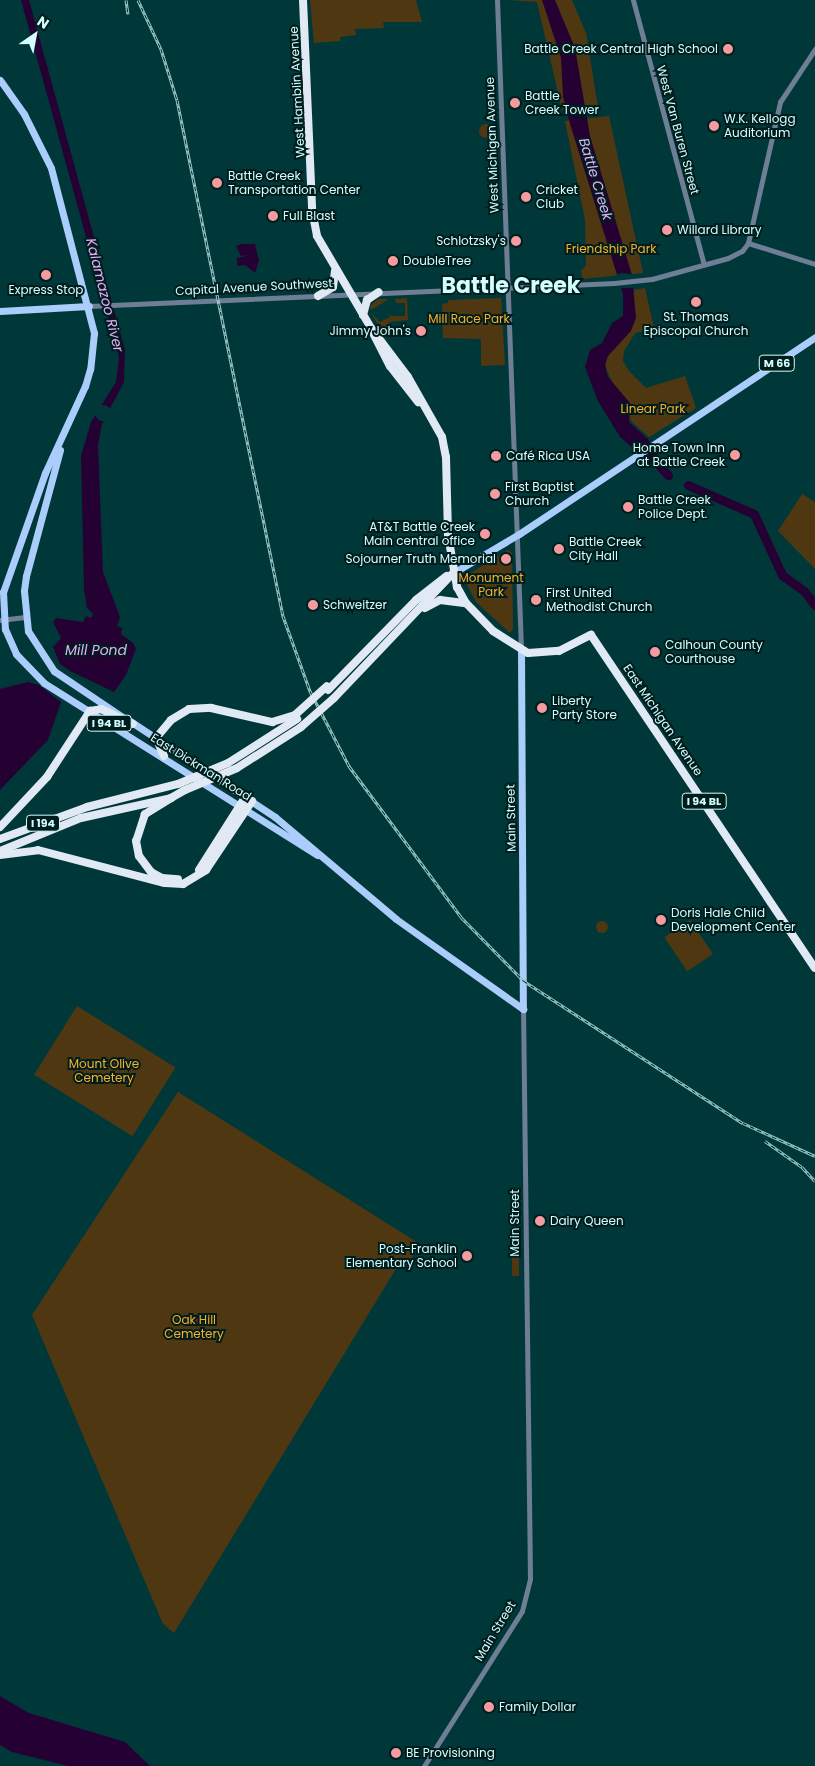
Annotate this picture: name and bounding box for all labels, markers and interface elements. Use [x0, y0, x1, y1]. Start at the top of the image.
north arrow [10, 10, 60, 60]
text: N [33, 11, 53, 34]
street label: West Hamblin Avenue [286, 26, 308, 158]
place label: Battle Creek Central High School [524, 42, 718, 56]
marker: Battle Creek Central High School [722, 43, 734, 55]
street label: West Van Buren Street [654, 64, 702, 196]
street label: West Michigan Avenue [482, 77, 502, 213]
place label: Battle Creek Tower [525, 89, 599, 117]
marker: Battle Creek Tower [509, 97, 521, 109]
place label: W.K. Kellogg Auditorium [724, 112, 796, 140]
marker: W.K. Kellogg Auditorium [708, 120, 720, 132]
water label: Battle Creek [576, 136, 616, 222]
place label: Battle Creek Transportation Center [228, 169, 360, 197]
marker: Battle Creek Transportation Center [210, 176, 224, 190]
place label: Cricket Club [536, 183, 578, 211]
marker: Cricket Club [520, 191, 532, 203]
place label: Full Blast [283, 209, 335, 223]
marker: Full Blast [267, 210, 279, 222]
place label: Willard Library [677, 223, 762, 237]
marker: Willard Library [661, 224, 673, 236]
place label: Schlotzsky's [436, 234, 506, 248]
marker: Schlotzsky's [510, 235, 522, 247]
water label: Kalamazoo River [83, 236, 127, 354]
park label: Friendship Park [566, 242, 656, 256]
place label: DoubleTree [403, 254, 471, 268]
marker: DoubleTree [387, 255, 399, 267]
marker: Express Stop [40, 269, 52, 281]
district label: Battle Creek [442, 273, 580, 299]
street label: Capital Avenue Southwest [175, 276, 333, 298]
place label: Express Stop [9, 283, 83, 297]
marker: St. Thomas Episcopal Church [690, 296, 702, 308]
place label: St. Thomas Episcopal Church [644, 310, 748, 338]
park label: Mill Race Park [428, 312, 510, 326]
place label: Jimmy John's [329, 324, 411, 338]
marker: Jimmy John's [415, 325, 427, 337]
road number: M 66 [758, 354, 796, 372]
park label: Linear Park [621, 402, 685, 416]
place label: Home Town Inn at Battle Creek [633, 441, 725, 469]
place label: Café Rica USA [506, 449, 590, 463]
marker: Home Town Inn at Battle Creek [729, 449, 741, 461]
marker: Café Rica USA [490, 450, 502, 462]
place label: First Baptist Church [505, 480, 574, 508]
marker: First Baptist Church [489, 488, 501, 500]
place label: Battle Creek Police Dept. [638, 493, 711, 521]
marker: Battle Creek Police Dept. [622, 501, 634, 513]
place label: AT&T Battle Creek Main central office [364, 520, 475, 548]
marker: AT&T Battle Creek Main central office [479, 528, 491, 540]
place label: Battle Creek City Hall [569, 535, 642, 563]
marker: Battle Creek City Hall [553, 543, 565, 555]
place label: Sojourner Truth Memorial [345, 552, 496, 566]
marker: Sojourner Truth Memorial [500, 553, 512, 565]
park label: Monument Park [458, 571, 524, 599]
place label: First United Methodist Church [546, 586, 652, 614]
marker: First United Methodist Church [530, 594, 542, 606]
place label: Schweitzer [323, 598, 387, 612]
marker: Schweitzer [307, 599, 319, 611]
place label: Calhoun County Courthouse [665, 638, 763, 666]
water label: Mill Pond [65, 642, 127, 658]
marker: Calhoun County Courthouse [649, 646, 661, 658]
street label: East Michigan Avenue [620, 661, 706, 779]
place label: Liberty Party Store [552, 694, 617, 722]
marker: Liberty Party Store [536, 702, 548, 714]
road number: I 94 BL [86, 714, 132, 731]
street label: East Dickman Road [148, 730, 254, 804]
street label: Main Street [503, 784, 519, 852]
road number: I 94 BL [682, 792, 726, 809]
road number: I 194 [26, 814, 60, 831]
place label: Doris Hale Child Development Center [671, 906, 796, 934]
marker: Doris Hale Child Development Center [655, 914, 667, 926]
park label: Mount Olive Cemetery [69, 1057, 139, 1085]
street label: Main Street [508, 1189, 522, 1257]
place label: Dairy Queen [550, 1214, 624, 1228]
marker: Dairy Queen [534, 1215, 546, 1227]
place label: Post-Franklin Elementary School [346, 1242, 457, 1270]
marker: Post-Franklin Elementary School [461, 1250, 473, 1262]
park label: Oak Hill Cemetery [164, 1313, 224, 1341]
street label: Main Street [471, 1598, 519, 1664]
place label: Family Dollar [499, 1700, 576, 1714]
marker: Family Dollar [483, 1701, 495, 1713]
place label: BE Provisioning [406, 1746, 495, 1760]
marker: BE Provisioning [390, 1747, 402, 1759]

